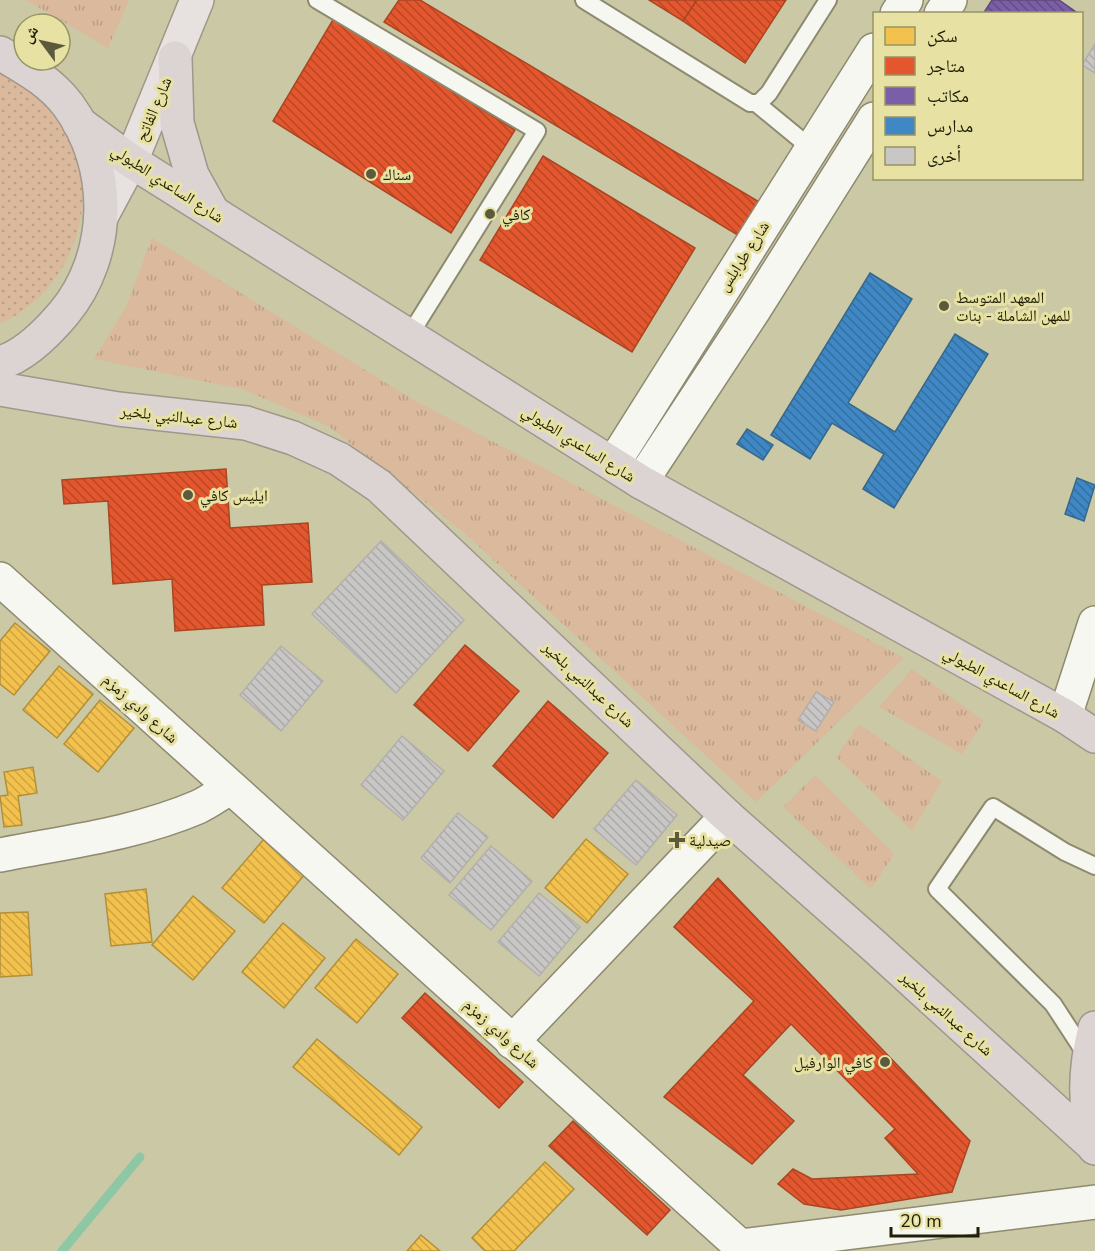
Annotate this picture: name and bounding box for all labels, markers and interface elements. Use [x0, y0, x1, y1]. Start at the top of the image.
north arrow [12, 12, 72, 72]
legend [873, 12, 1083, 180]
text: ش [16, 21, 44, 47]
text: سكن [927, 24, 958, 48]
text: متاجر [926, 54, 965, 78]
street label: شارع الفاتح [130, 74, 177, 145]
text: مكاتب [927, 84, 969, 108]
text: مدارس [927, 114, 973, 138]
street label: شارع الساعدي الطبولي [106, 139, 228, 229]
text: أخرى [927, 144, 961, 168]
place label: سناك [383, 164, 411, 186]
marker: سناك [364, 167, 378, 181]
place label: كافي [502, 204, 531, 227]
marker: كافي [483, 207, 497, 221]
street label: شارع طرابلس [713, 217, 775, 296]
place label: المعهد المتوسط للمهن الشاملة - بنات [956, 287, 1070, 327]
marker: المعهد المتوسط للمهن الشاملة - بنات [937, 299, 951, 313]
street label: شارع عبدالنبي بلخير [118, 400, 239, 435]
street label: شارع الساعدي الطبولي [517, 400, 639, 488]
place label: ايليس كافي [200, 485, 268, 508]
marker: ايليس كافي [181, 488, 195, 502]
street label: شارع عبدالنبي بلخير [536, 636, 639, 734]
street label: شارع الساعدي الطبولي [939, 642, 1064, 725]
street label: شارع وادي زمزم [97, 669, 183, 749]
place label: صيدلية [689, 830, 731, 852]
marker: صيدلية [670, 833, 684, 847]
street label: شارع عبدالنبي بلخير [894, 966, 997, 1062]
street label: شارع وادي زمزم [458, 994, 544, 1074]
place label: كافي الوارفيل [794, 1052, 873, 1075]
marker: كافي الوارفيل [878, 1055, 892, 1069]
scale bar [891, 1200, 978, 1238]
text: 20 m [900, 1209, 942, 1233]

